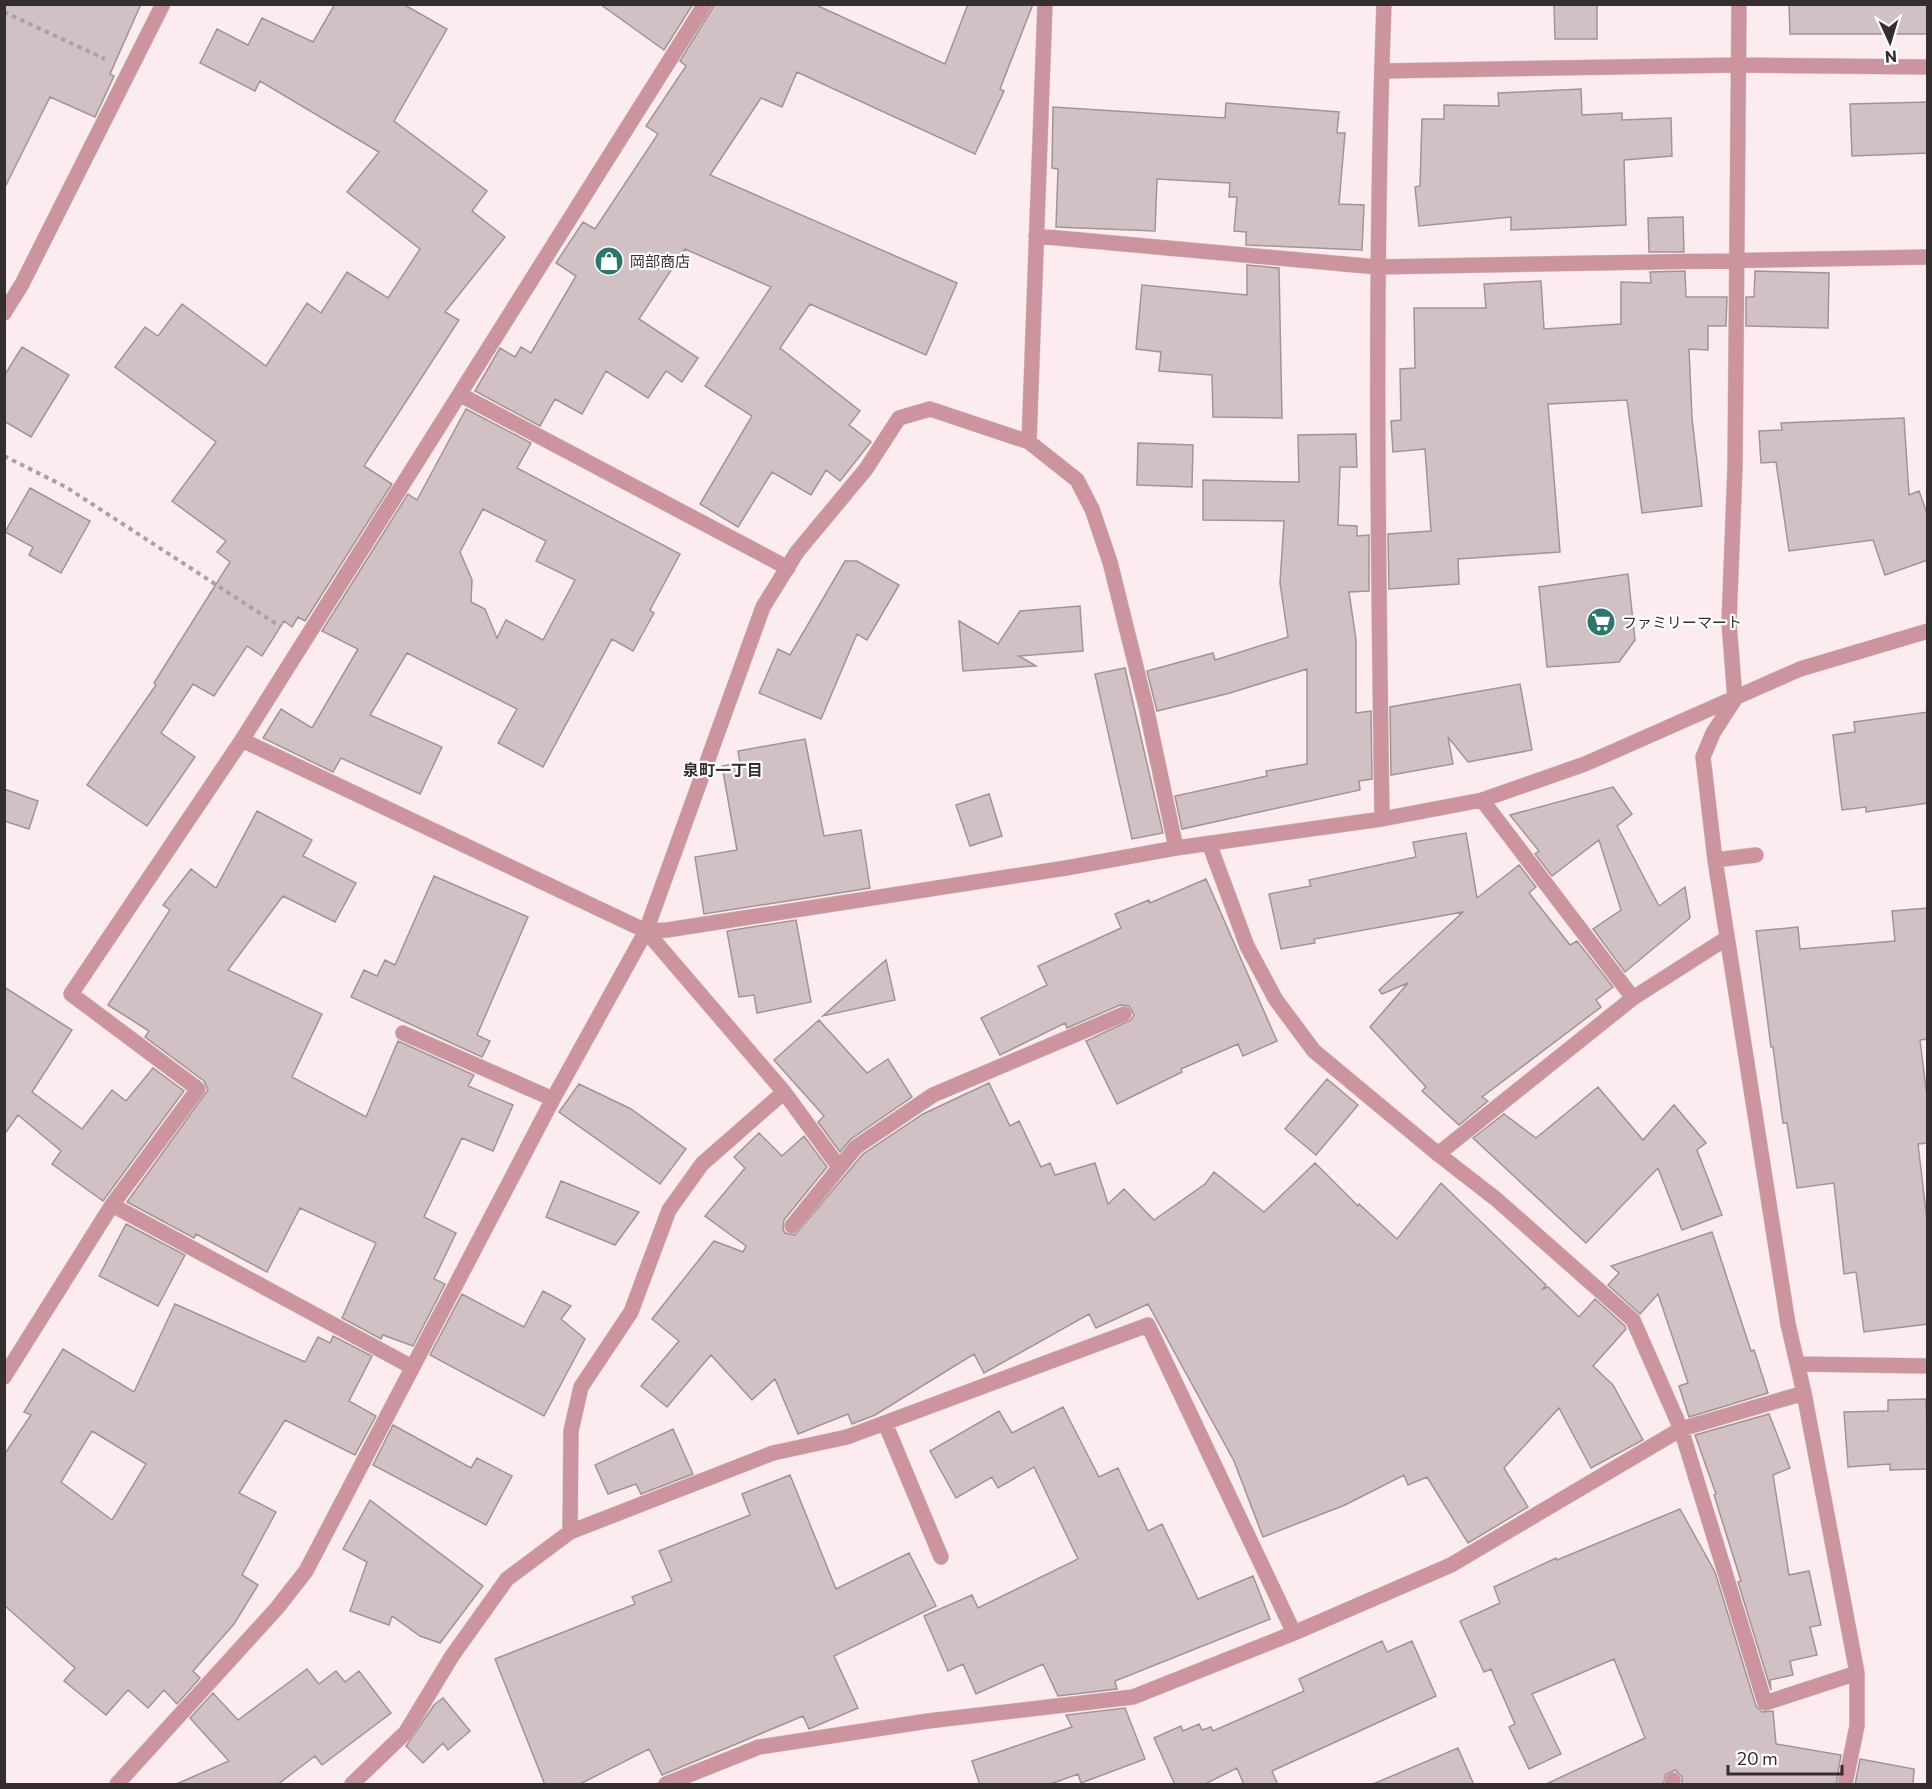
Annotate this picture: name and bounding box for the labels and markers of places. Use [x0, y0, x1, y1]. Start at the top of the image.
shop icon: 岡部商店 [593, 245, 625, 277]
place label: 岡部商店 [630, 252, 690, 270]
supermarket icon: ファミリーマート [1585, 606, 1617, 638]
place label: ファミリーマート [1622, 613, 1742, 631]

